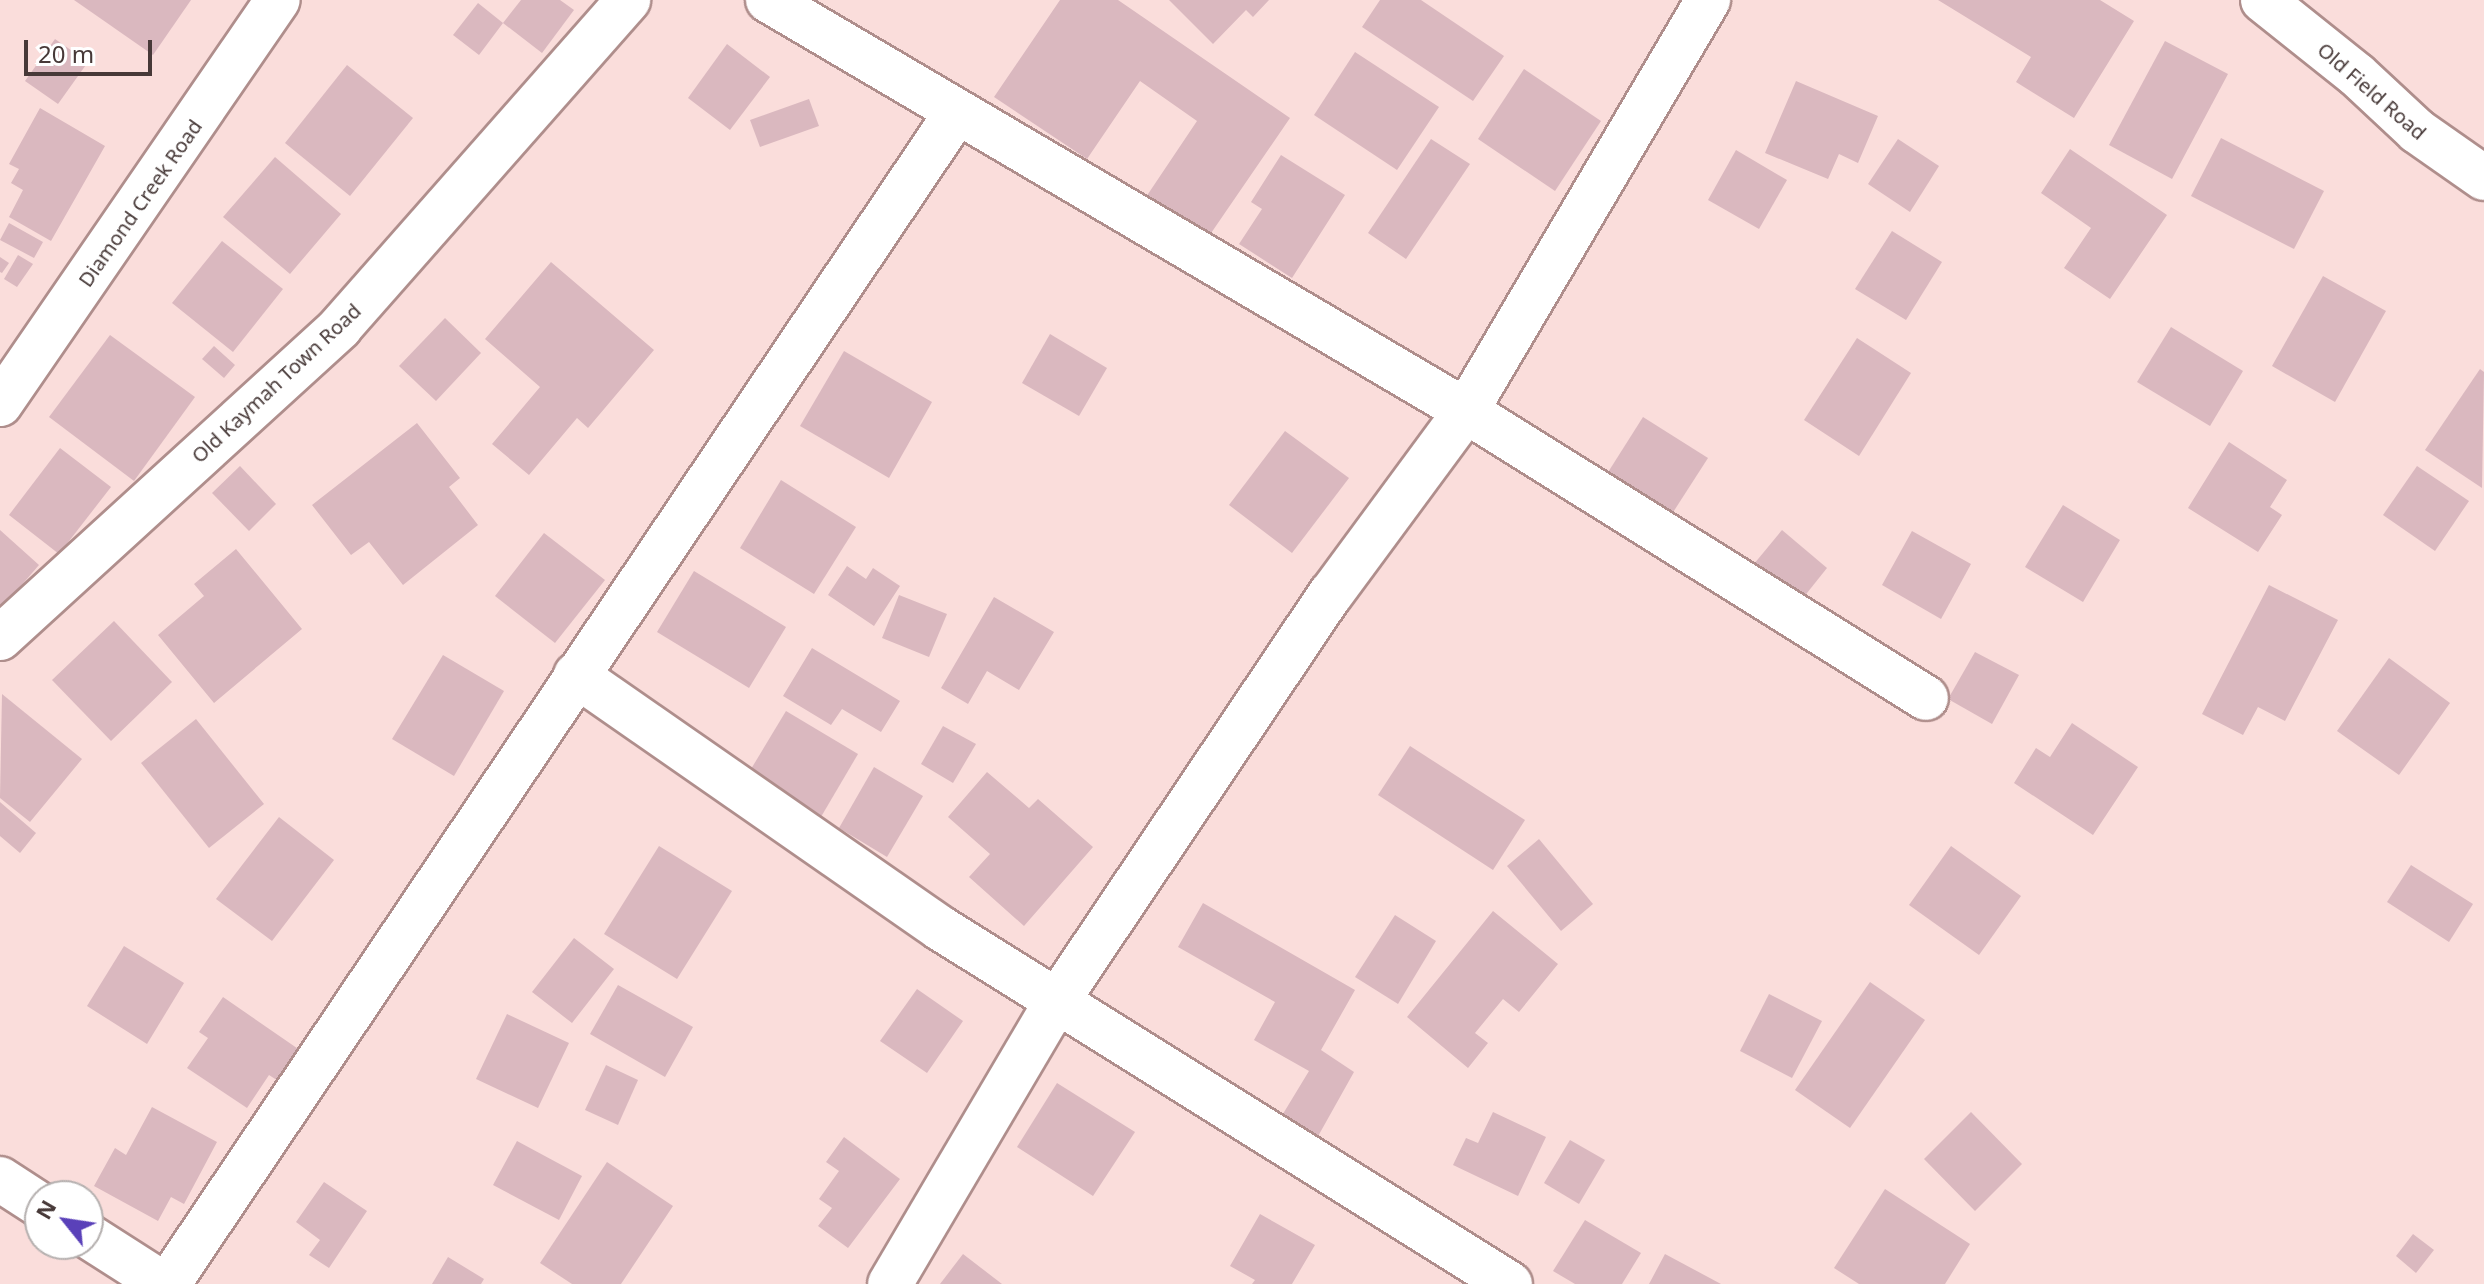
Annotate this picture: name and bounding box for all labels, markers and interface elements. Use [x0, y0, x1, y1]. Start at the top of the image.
scale bar [28, 24, 156, 74]
text: 20 m [38, 37, 94, 70]
street label: Old Field Road [2313, 37, 2431, 145]
street label: Diamond Creek Road [73, 115, 207, 291]
street label: Old Kaymah Town Road [187, 298, 365, 468]
north arrow [24, 1180, 104, 1260]
text: N [27, 1194, 62, 1224]

